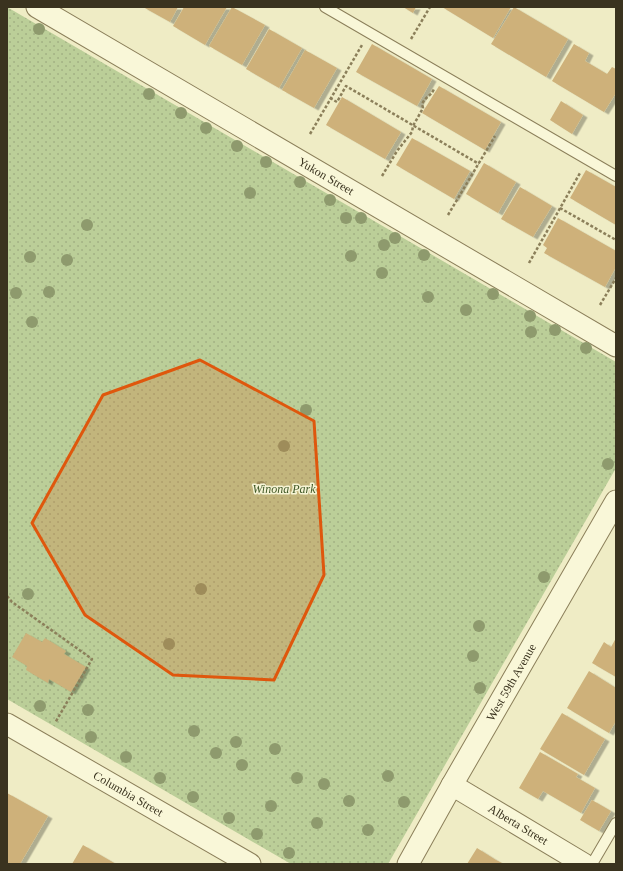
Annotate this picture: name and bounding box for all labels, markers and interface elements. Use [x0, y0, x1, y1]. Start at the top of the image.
street label: Yukon Street [296, 154, 357, 198]
park label: Winona Park [253, 482, 316, 496]
street label: West 59th Avenue [484, 641, 539, 723]
street label: Columbia Street [91, 768, 166, 820]
street label: Alberta Street [486, 801, 551, 848]

